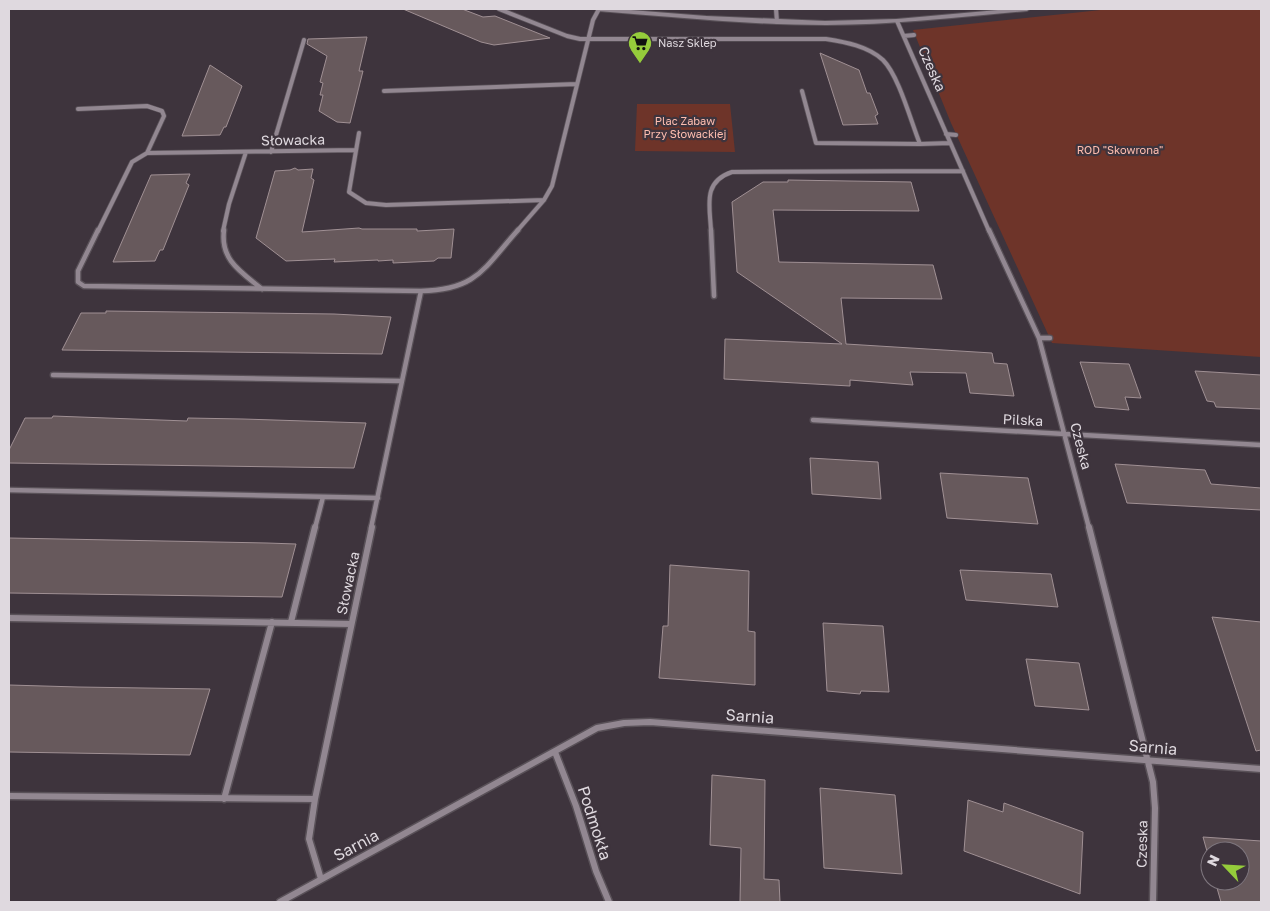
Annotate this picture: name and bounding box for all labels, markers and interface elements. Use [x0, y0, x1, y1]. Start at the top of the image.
supermarket icon: Nasz Sklep [627, 30, 653, 64]
place label: Nasz Sklep [658, 36, 717, 49]
street label: Czeska [915, 44, 950, 94]
park label: Plac Zabaw Przy Słowackiej [644, 114, 726, 140]
street label: Słowacka [261, 130, 325, 149]
park label: ROD "Skowrona" [1077, 143, 1163, 156]
street label: Pilska [1002, 410, 1044, 429]
street label: Czeska [1067, 421, 1096, 471]
street label: Słowacka [333, 550, 362, 616]
street label: Sarnia [725, 704, 775, 728]
street label: Sarnia [1128, 735, 1178, 759]
street label: Podmokła [574, 783, 616, 863]
street label: Czeska [1133, 820, 1150, 868]
street label: Sarnia [330, 825, 382, 865]
north arrow [1200, 841, 1250, 891]
text: N [1203, 852, 1223, 869]

